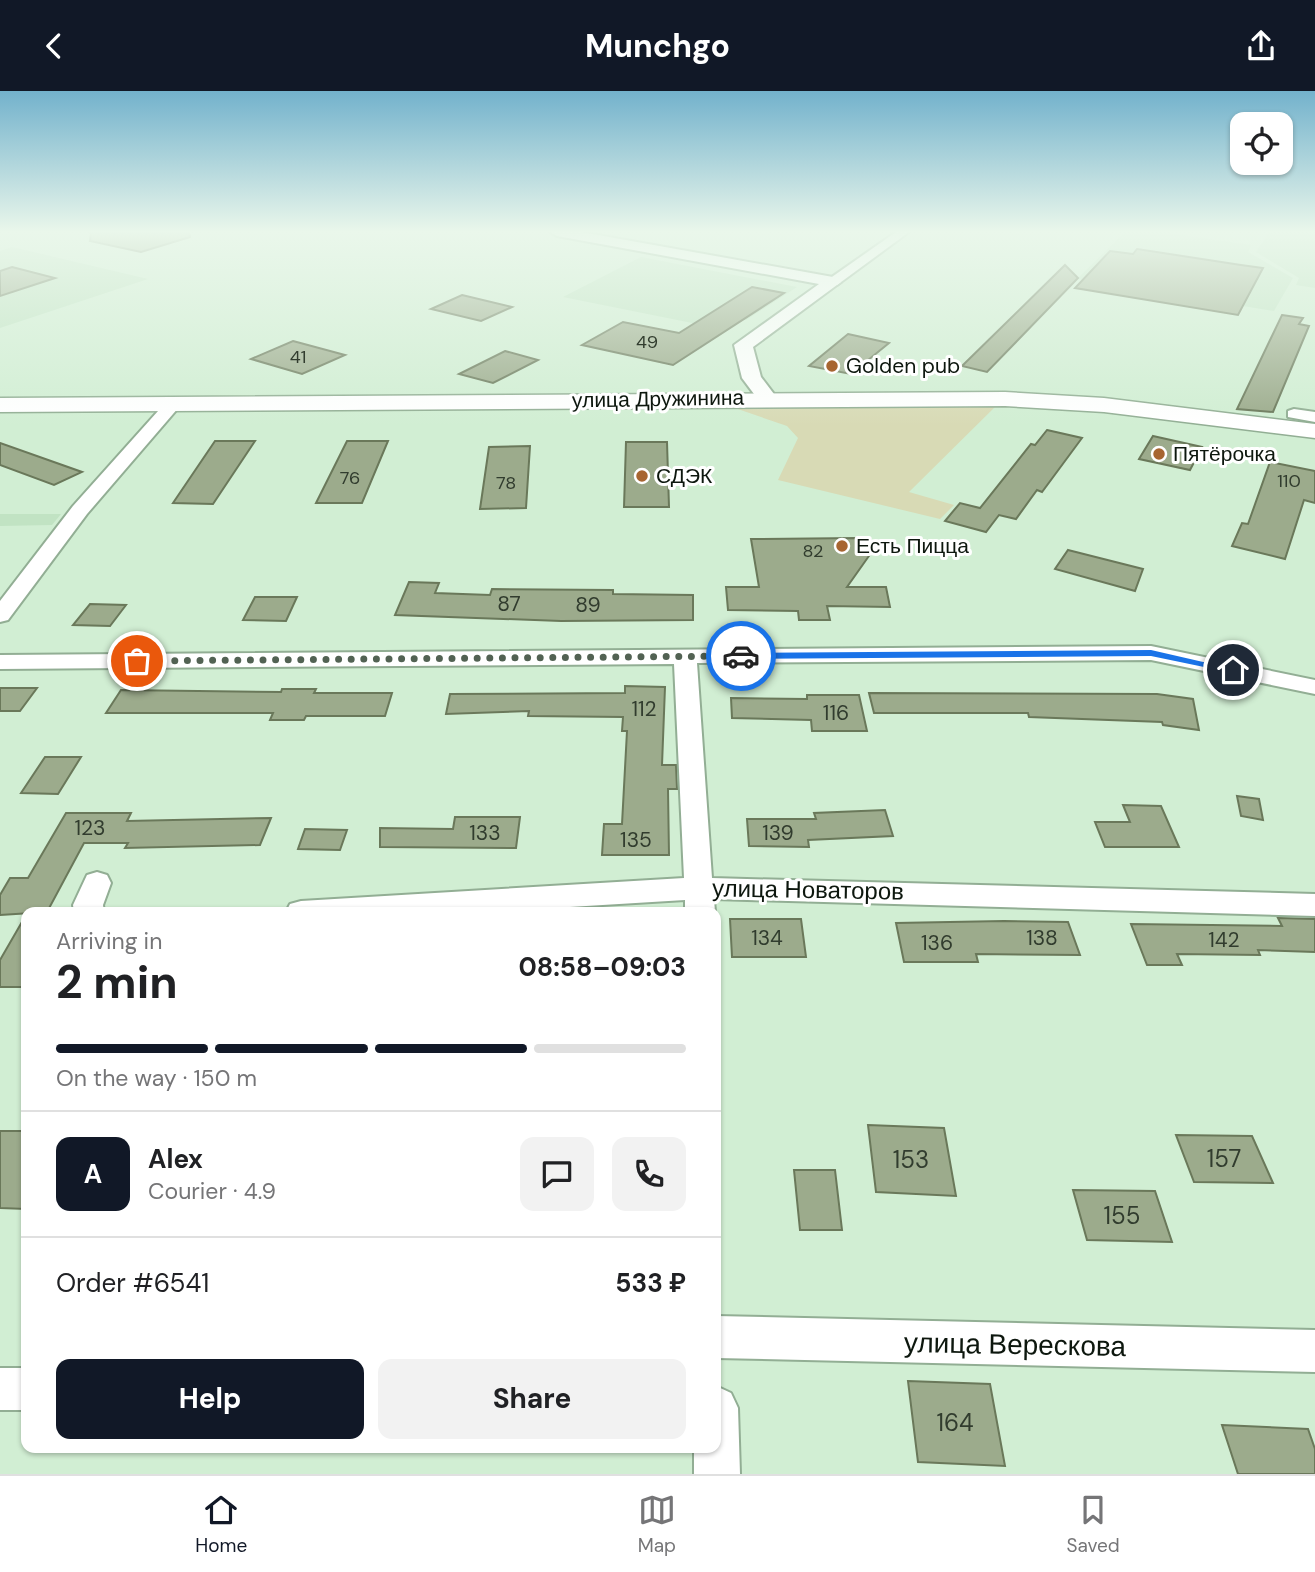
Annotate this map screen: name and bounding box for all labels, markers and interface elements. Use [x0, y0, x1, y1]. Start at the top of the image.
text: Munchgo [585, 25, 730, 67]
icon: back [35, 27, 73, 65]
icon: share [1242, 27, 1280, 65]
map controls [1230, 112, 1293, 175]
button: locate [1230, 112, 1293, 175]
house number: 49 [636, 330, 658, 354]
house number: 41 [290, 345, 306, 369]
place label: Golden pub [846, 352, 960, 380]
marker: Golden pub [824, 358, 840, 374]
street label: улица Дружинина [572, 383, 745, 414]
place label: Пятёрочка [1173, 440, 1276, 468]
marker: Пятёрочка [1151, 446, 1167, 462]
place label: СДЭК [656, 462, 713, 490]
house number: 76 [340, 466, 360, 490]
marker: СДЭК [634, 468, 650, 484]
house number: 110 [1277, 469, 1301, 493]
house number: 78 [496, 471, 516, 495]
place label: Есть Пицца [856, 532, 969, 560]
marker: Есть Пицца [834, 538, 850, 554]
house number: 82 [802, 539, 824, 563]
house number: 87 [497, 590, 521, 618]
house number: 89 [575, 591, 601, 619]
courier [706, 621, 776, 691]
pin [107, 631, 167, 691]
icon: car [722, 637, 760, 675]
pin [1203, 640, 1263, 700]
icon: bag [118, 642, 156, 680]
icon: home [1214, 651, 1252, 689]
house number: 112 [631, 695, 657, 723]
house number: 116 [823, 699, 849, 727]
house number: 123 [74, 814, 106, 842]
house number: 133 [469, 819, 501, 847]
house number: 139 [762, 819, 794, 847]
house number: 135 [620, 826, 652, 854]
street label: улица Новаторов [712, 872, 904, 907]
house number: 134 [751, 924, 783, 952]
house number: 138 [1026, 924, 1058, 952]
text: Arriving in [56, 926, 162, 956]
house number: 142 [1208, 926, 1240, 954]
house number: 136 [921, 929, 953, 957]
text: 08:58–09:03 [519, 950, 686, 984]
text: 2 min [56, 952, 178, 1012]
text: On the way · 150 m [56, 1063, 257, 1093]
button: chat [520, 1137, 594, 1211]
button: phone [612, 1137, 686, 1211]
text: Alex [148, 1142, 203, 1176]
house number: 157 [1207, 1143, 1241, 1174]
house number: 153 [893, 1144, 929, 1175]
text: A [84, 1157, 102, 1191]
text: Courier · 4.9 [148, 1176, 276, 1206]
house number: 155 [1104, 1200, 1140, 1231]
text: Order #6541 [56, 1266, 209, 1300]
text: 533 ₽ [615, 1266, 686, 1300]
street label: улица Верескова [904, 1324, 1127, 1365]
button: Help [56, 1359, 364, 1439]
button: Share [378, 1359, 686, 1439]
house number: 164 [936, 1407, 974, 1438]
tab: Home [195, 1491, 247, 1558]
tab: Map [638, 1491, 676, 1558]
tab: Saved [1066, 1491, 1120, 1558]

